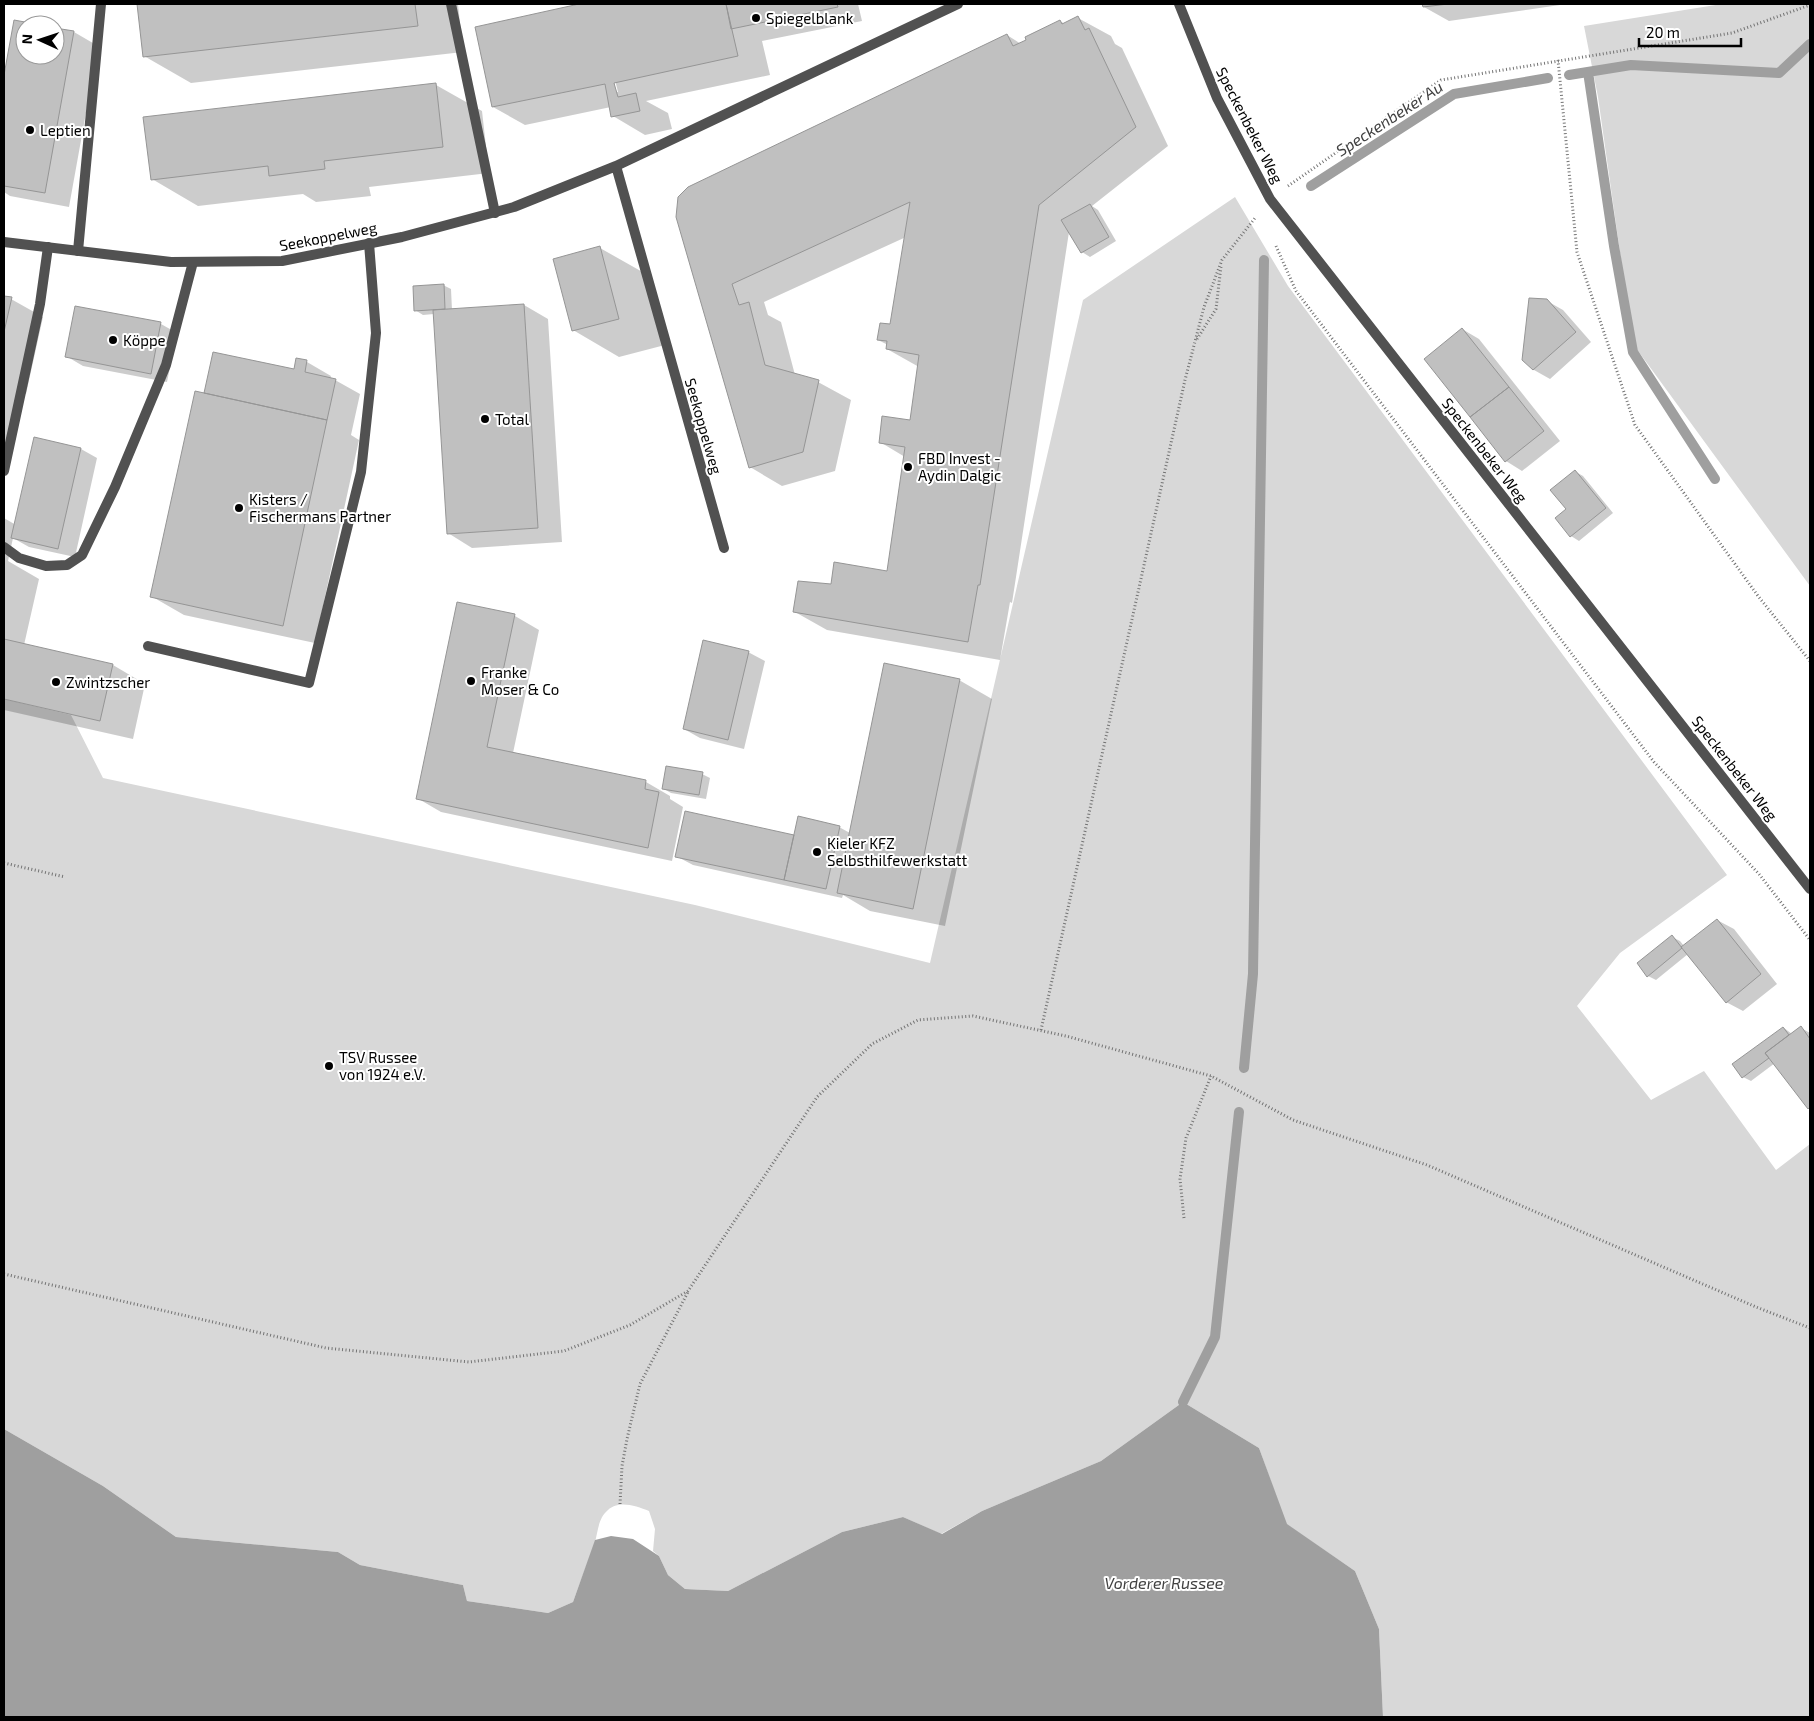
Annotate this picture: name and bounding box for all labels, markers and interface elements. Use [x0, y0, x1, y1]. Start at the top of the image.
place label: Spiegelblank [766, 9, 854, 27]
marker: Spiegelblank [750, 12, 762, 24]
north arrow [15, 15, 65, 65]
scale bar [1639, 15, 1742, 47]
text: 20 m [1646, 23, 1680, 41]
text: N [18, 34, 35, 45]
street label: Speckenbeker Weg [1213, 64, 1287, 187]
water label: Speckenbeker Au [1332, 76, 1446, 160]
place label: Leptien [40, 121, 91, 139]
marker: Leptien [24, 124, 36, 136]
street label: Seekoppelweg [278, 218, 379, 254]
place label: Köppe [123, 331, 166, 349]
marker: Köppe [107, 334, 119, 346]
street label: Seekoppelweg [682, 376, 726, 477]
street label: Speckenbeker Weg [1439, 394, 1532, 506]
place label: Total [495, 410, 529, 428]
marker: Total [479, 413, 491, 425]
place label: FBD Invest - Aydin Dalgic [918, 449, 1001, 484]
marker: FBD Invest - Aydin Dalgic [902, 461, 914, 473]
place label: Kisters / Fischermans Partner [249, 490, 391, 525]
marker: Kisters / Fischermans Partner [233, 502, 245, 514]
place label: Franke Moser & Co [481, 663, 559, 698]
place label: Zwintzscher [66, 673, 150, 691]
marker: Franke Moser & Co [465, 675, 477, 687]
marker: Zwintzscher [50, 676, 62, 688]
street label: Speckenbeker Weg [1689, 712, 1782, 824]
place label: Kieler KFZ Selbsthilfewerkstatt [827, 834, 968, 869]
marker: Kieler KFZ Selbsthilfewerkstatt [811, 846, 823, 858]
place label: TSV Russee von 1924 e.V. [339, 1048, 426, 1083]
marker: TSV Russee von 1924 e.V. [323, 1060, 335, 1072]
water label: Vorderer Russee [1105, 1573, 1224, 1592]

